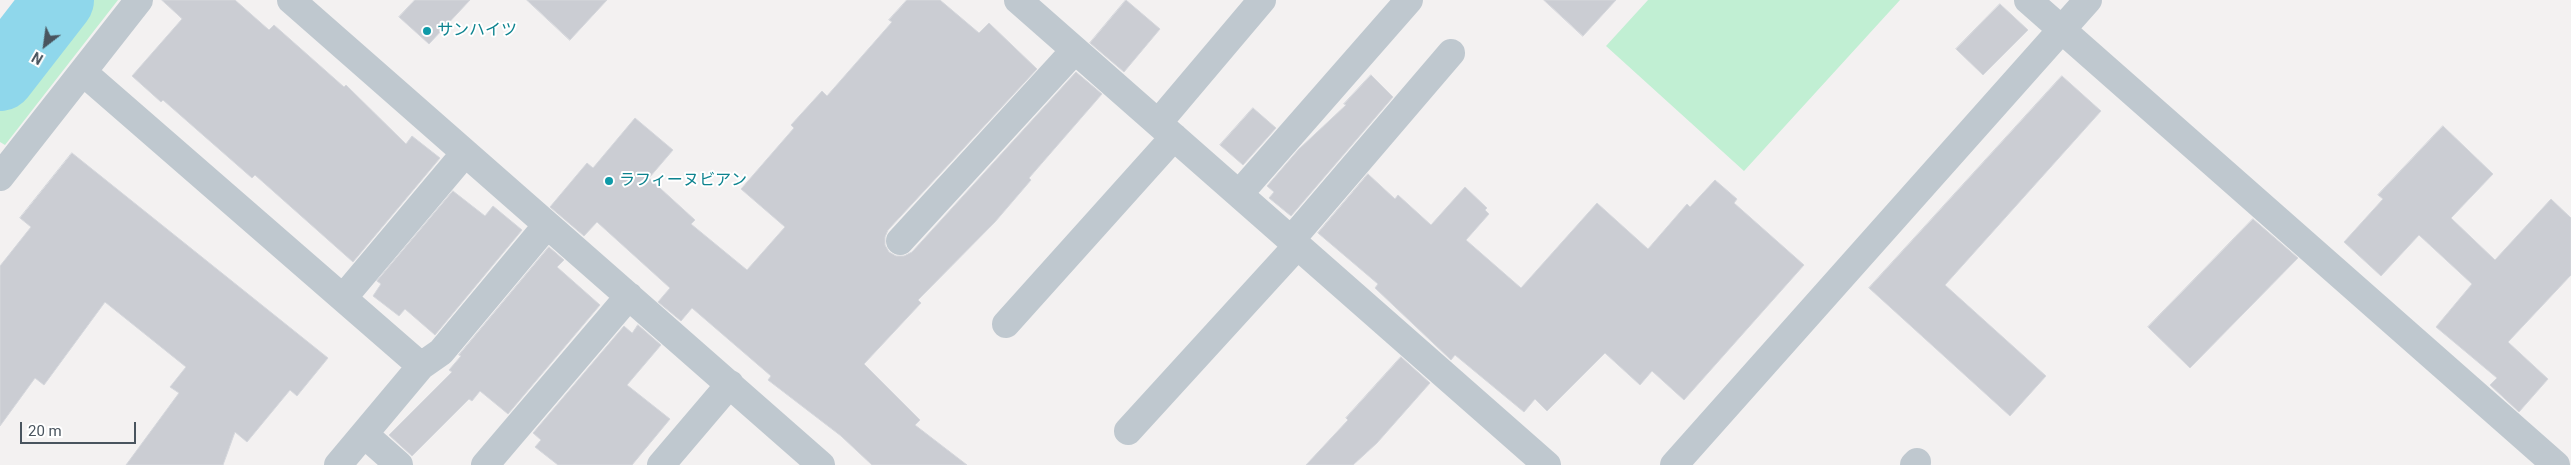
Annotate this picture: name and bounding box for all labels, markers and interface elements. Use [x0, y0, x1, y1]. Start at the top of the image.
north arrow [20, 20, 70, 70]
place label: サンハイツ [437, 21, 517, 41]
marker: サンハイツ [421, 25, 433, 37]
text: N [29, 49, 46, 67]
place label: ラフィーヌビアン [619, 171, 747, 191]
marker: ラフィーヌビアン [603, 175, 615, 187]
scale bar [22, 412, 139, 444]
text: 20 m [28, 422, 62, 440]

